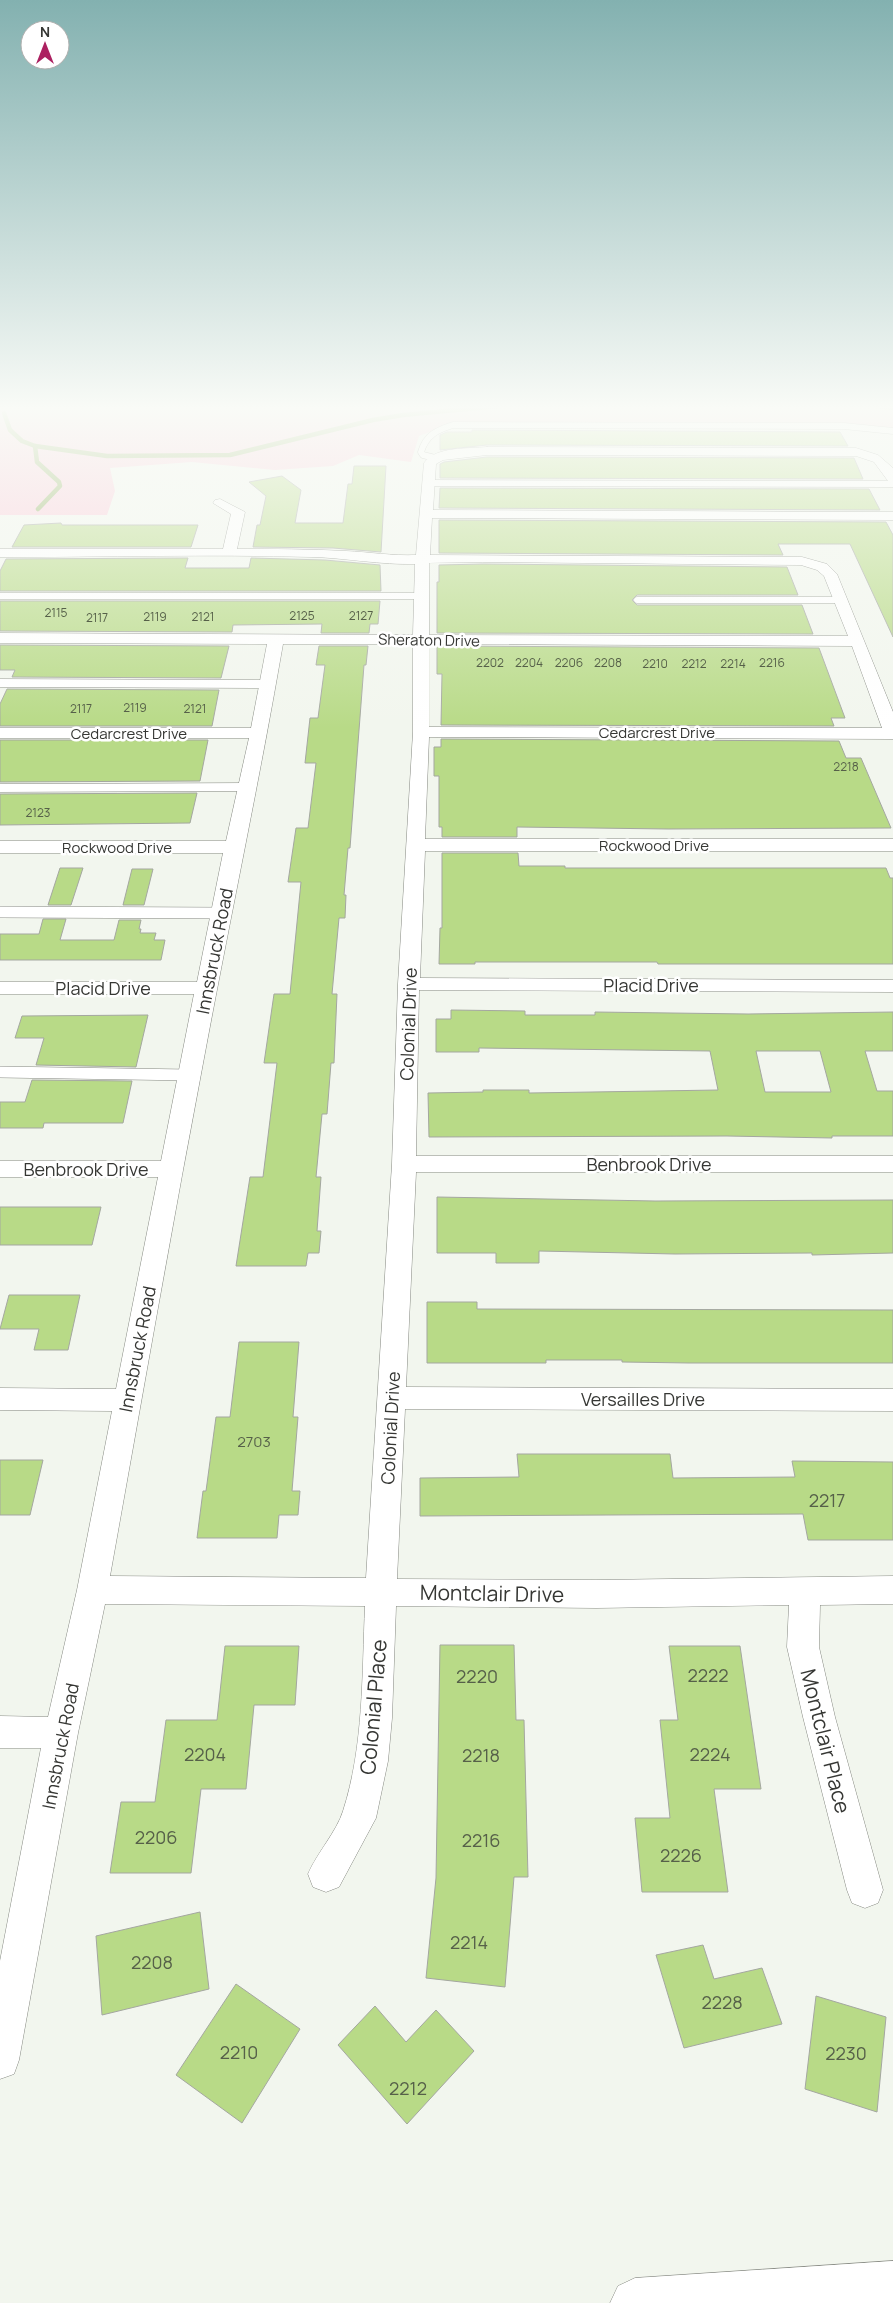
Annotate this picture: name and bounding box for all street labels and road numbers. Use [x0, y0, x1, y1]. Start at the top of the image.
street label: Sheraton Drive [378, 629, 480, 651]
street label: Cedarcrest Drive [599, 722, 715, 743]
street label: Cedarcrest Drive [71, 723, 187, 744]
street label: Rockwood Drive [599, 835, 709, 856]
street label: Rockwood Drive [62, 837, 172, 858]
street label: Innsbruck Road [190, 886, 238, 1016]
street label: Colonial Drive [394, 967, 422, 1081]
street label: Placid Drive [603, 973, 699, 997]
street label: Placid Drive [55, 976, 151, 1000]
street label: Benbrook Drive [587, 1152, 711, 1176]
street label: Benbrook Drive [24, 1157, 148, 1181]
street label: Innsbruck Road [113, 1284, 161, 1414]
street label: Colonial Drive [375, 1371, 405, 1485]
street label: Versailles Drive [581, 1387, 705, 1411]
street label: Montclair Drive [420, 1578, 564, 1608]
street label: Colonial Place [353, 1638, 393, 1776]
street label: Montclair Place [795, 1666, 857, 1816]
street label: Innsbruck Road [36, 1681, 84, 1811]

